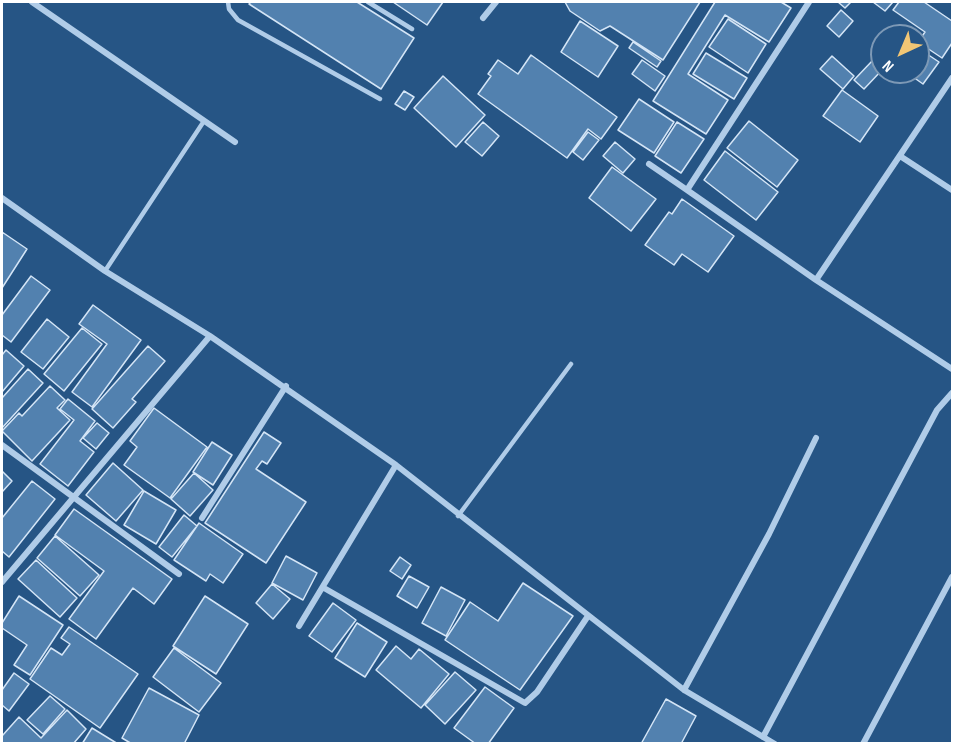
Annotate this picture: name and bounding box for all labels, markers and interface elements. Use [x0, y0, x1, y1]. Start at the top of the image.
north arrow [870, 24, 930, 84]
text: N [879, 56, 898, 76]

